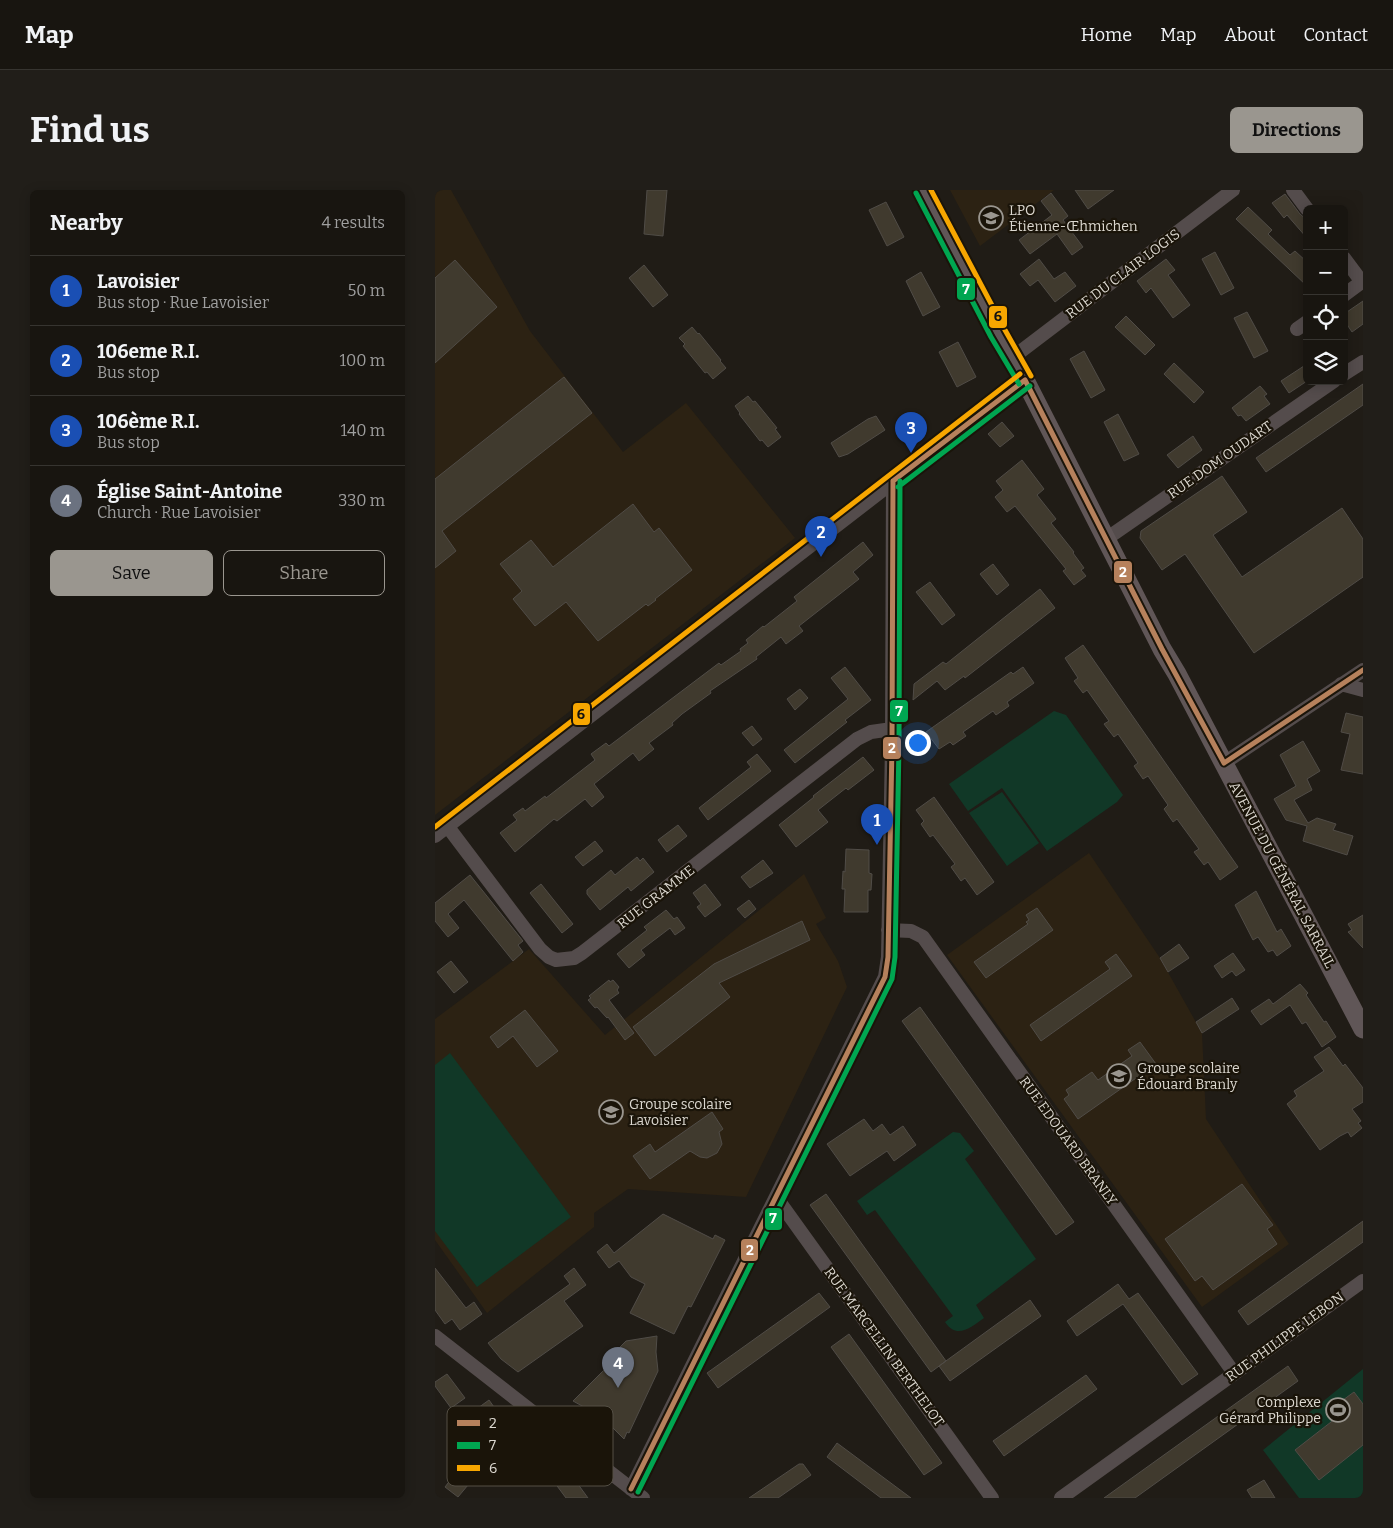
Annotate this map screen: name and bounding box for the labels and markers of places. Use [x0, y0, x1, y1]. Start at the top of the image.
place label: LPO Étienne-Œhmichen [1009, 202, 1138, 235]
school or university icon: LPO Étienne-Œhmichen [978, 205, 1004, 231]
pin: 3 [895, 412, 927, 453]
pin: 2 [805, 516, 837, 557]
pin: 1 [861, 804, 893, 845]
place label: Groupe scolaire Édouard Branly [1137, 1060, 1240, 1093]
school or university icon: Groupe scolaire Édouard Branly [1106, 1063, 1132, 1089]
place label: Groupe scolaire Lavoisier [629, 1096, 732, 1129]
school or university icon: Groupe scolaire Lavoisier [598, 1099, 624, 1125]
pin: 4 [602, 1347, 634, 1388]
place label: Complexe Gérard Philippe [1219, 1394, 1321, 1427]
sports icon: Complexe Gérard Philippe [1325, 1397, 1351, 1423]

